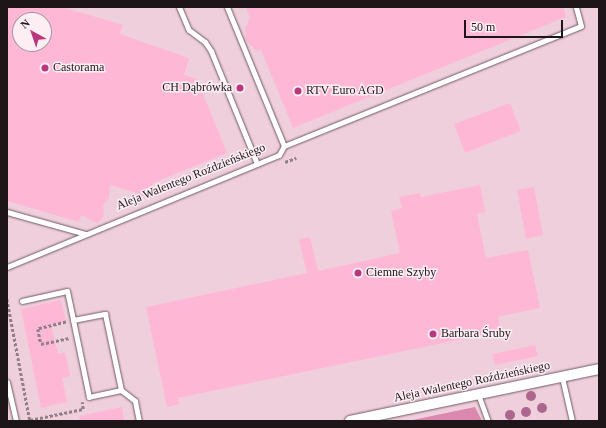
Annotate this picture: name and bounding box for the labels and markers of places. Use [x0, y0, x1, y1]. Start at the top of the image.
place label: Castorama [53, 61, 104, 75]
marker: Castorama [40, 63, 50, 73]
place label: CH Dąbrówka [162, 81, 232, 95]
marker: CH Dąbrówka [235, 83, 245, 93]
place label: RTV Euro AGD [306, 84, 385, 98]
marker: RTV Euro AGD [293, 86, 303, 96]
place label: Ciemne Szyby [366, 266, 436, 280]
marker: Ciemne Szyby [353, 268, 363, 278]
place label: Barbara Śruby [441, 327, 511, 341]
marker: Barbara Śruby [428, 329, 438, 339]

